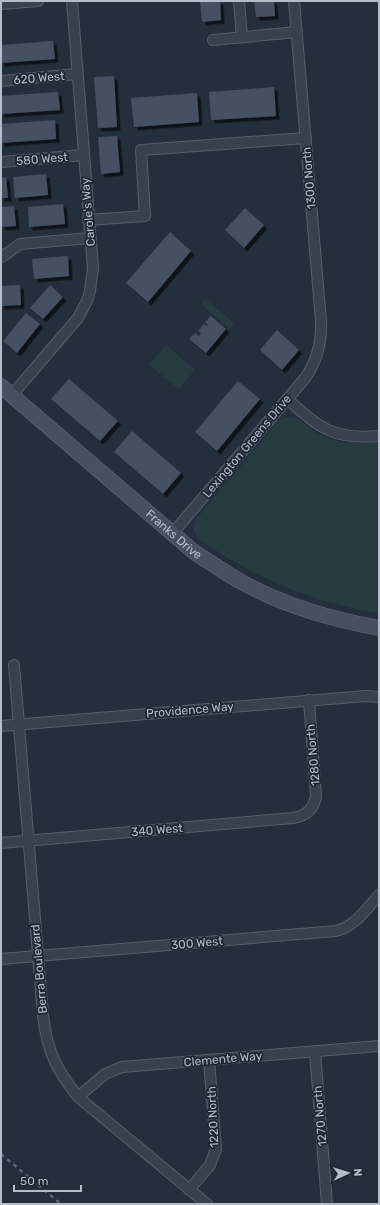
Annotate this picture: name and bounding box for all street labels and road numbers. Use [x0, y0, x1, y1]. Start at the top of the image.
street label: 620 West [13, 69, 66, 87]
street label: 1300 North [299, 146, 319, 210]
street label: 580 West [15, 150, 69, 168]
street label: Carole's Way [78, 177, 98, 247]
street label: Lexington Greens Drive [200, 391, 294, 500]
street label: Franks Drive [143, 507, 205, 562]
street label: Providence Way [146, 699, 235, 721]
street label: 1280 North [303, 723, 323, 787]
street label: 340 West [131, 821, 184, 839]
street label: Berra Boulevard [28, 924, 50, 1014]
street label: 300 West [170, 934, 224, 952]
street label: Clemente Way [183, 1049, 263, 1069]
street label: 1270 North [310, 1085, 330, 1147]
street label: 1220 North [204, 1086, 222, 1148]

